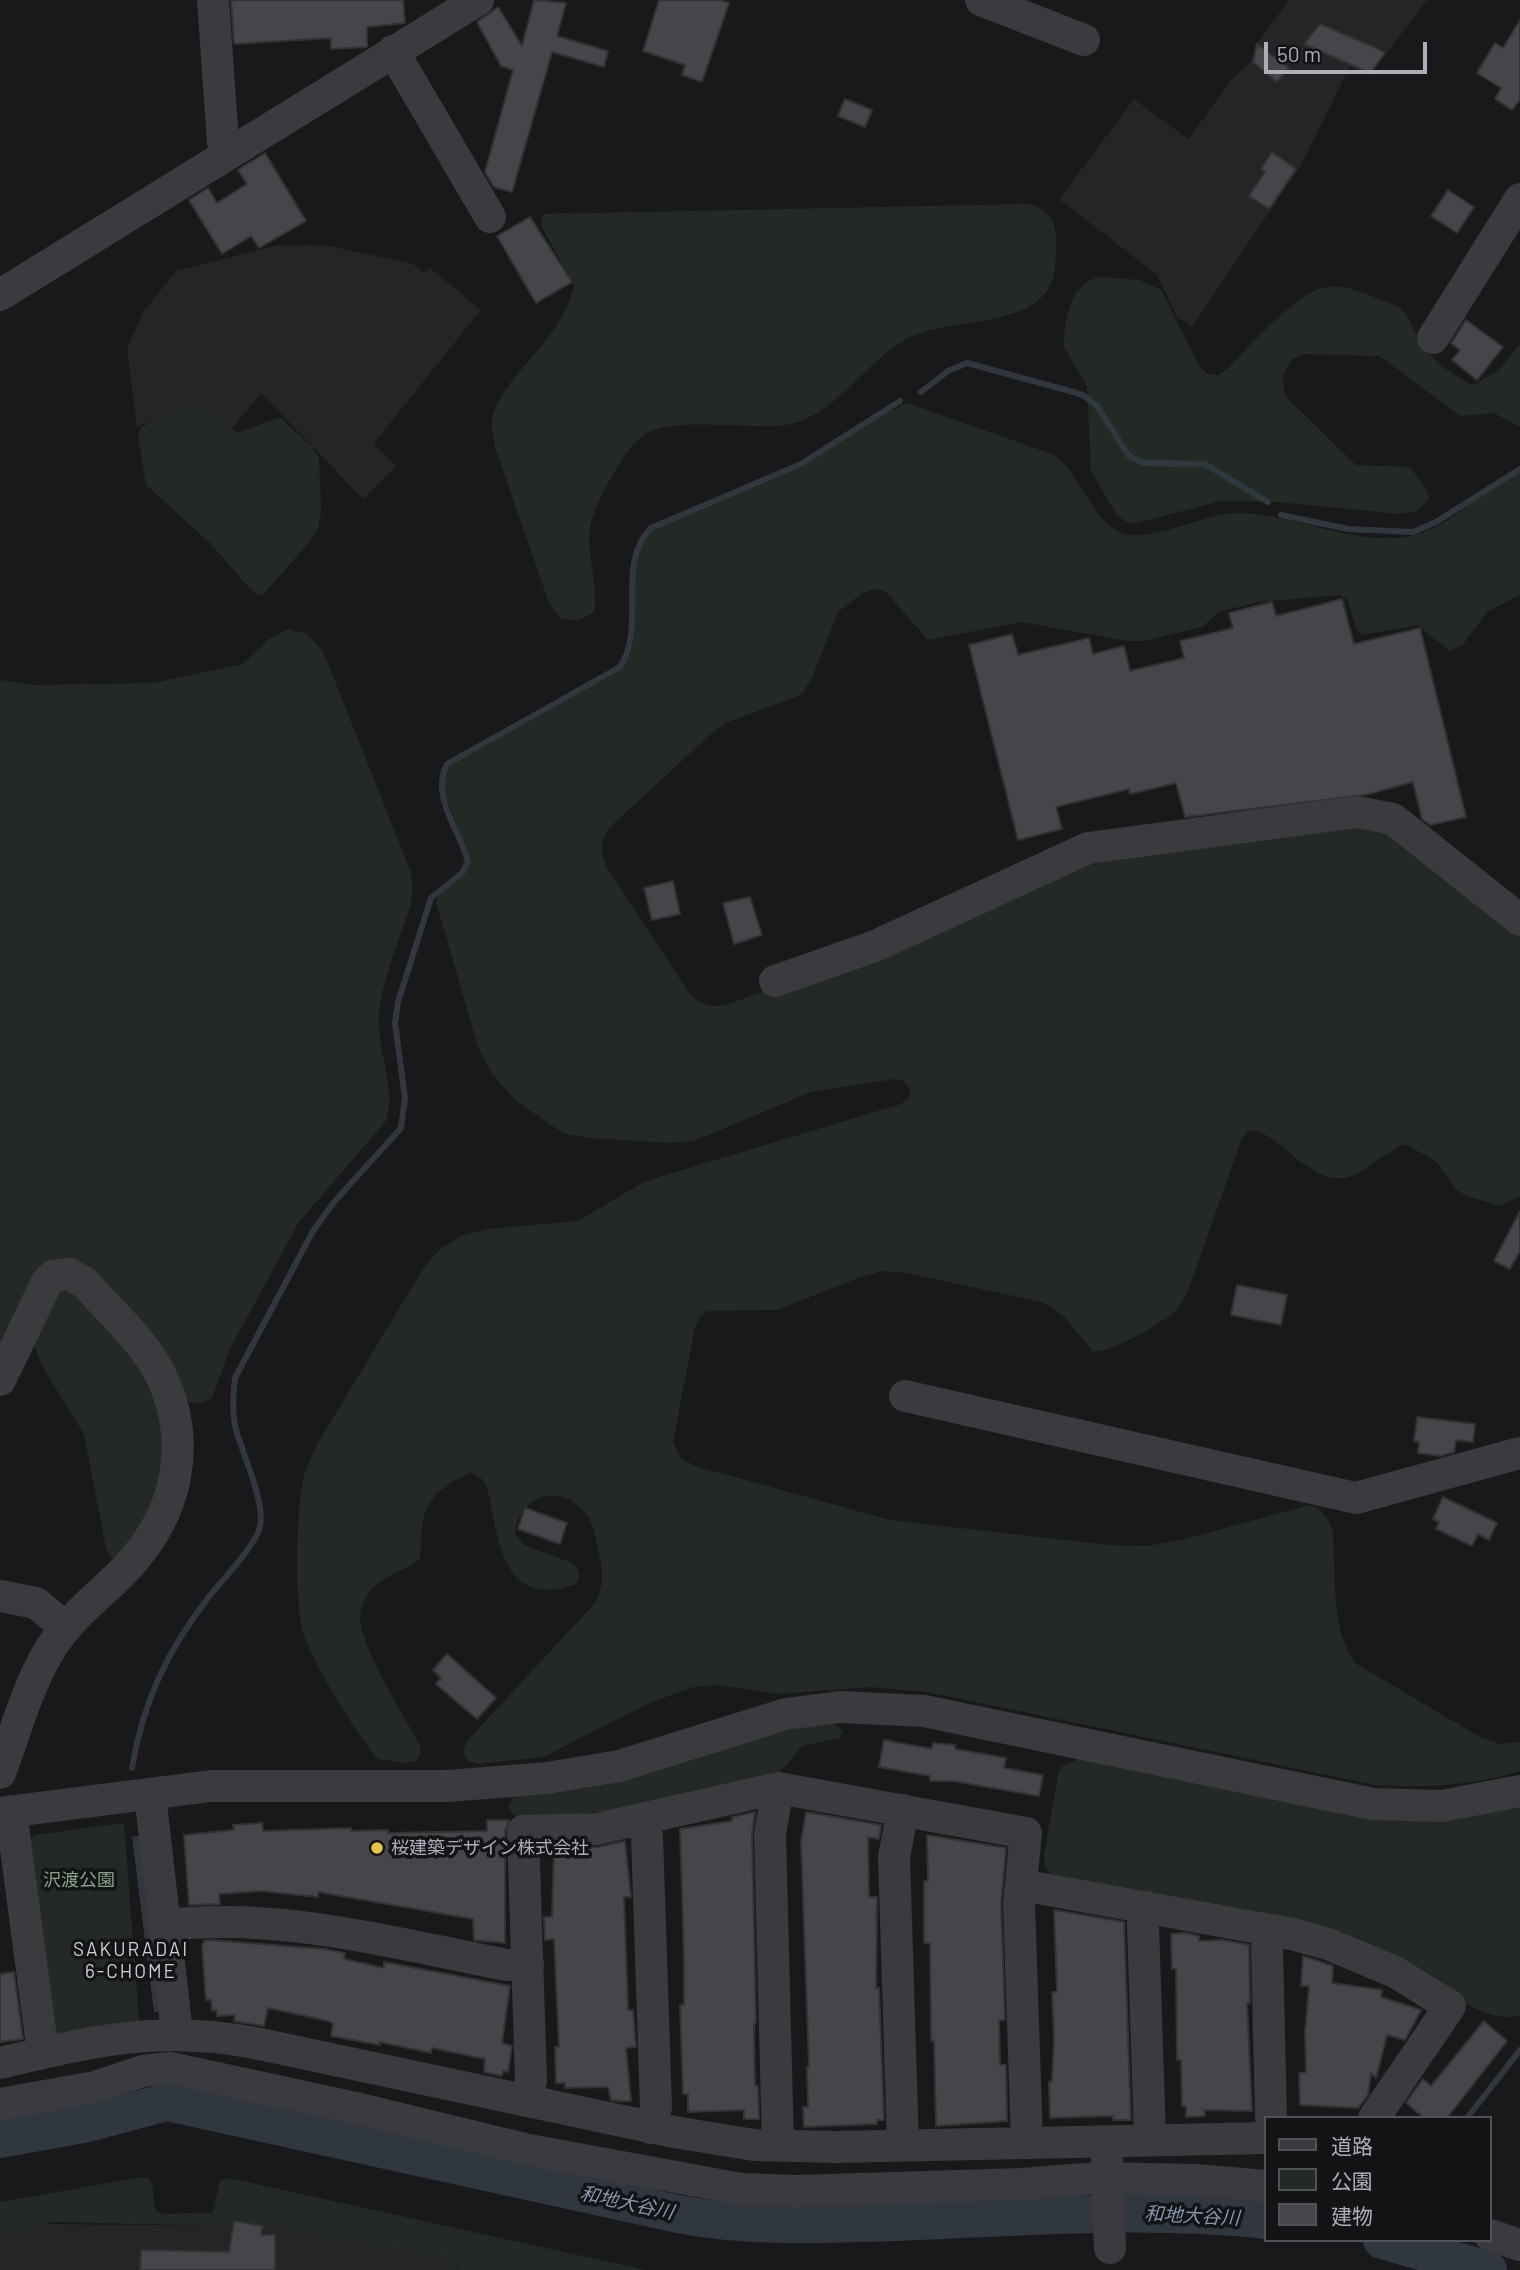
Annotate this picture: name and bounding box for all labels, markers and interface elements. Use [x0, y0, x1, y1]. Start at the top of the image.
scale bar [1268, 28, 1431, 72]
text: 50 m [1277, 41, 1321, 66]
place label: 桜建築デザイン株式会社 [391, 1837, 589, 1859]
marker: 桜建築デザイン株式会社 [369, 1840, 385, 1856]
park label: 沢渡公園 [43, 1869, 115, 1891]
district label: SAKURADAI 6-CHOME [74, 1939, 188, 1983]
legend [1264, 2116, 1492, 2242]
text: 道路 [1331, 2133, 1373, 2158]
text: 公園 [1331, 2168, 1373, 2193]
water label: 和地大谷川 [578, 2182, 676, 2224]
water label: 和地大谷川 [1144, 2202, 1240, 2230]
text: 建物 [1331, 2203, 1373, 2228]

